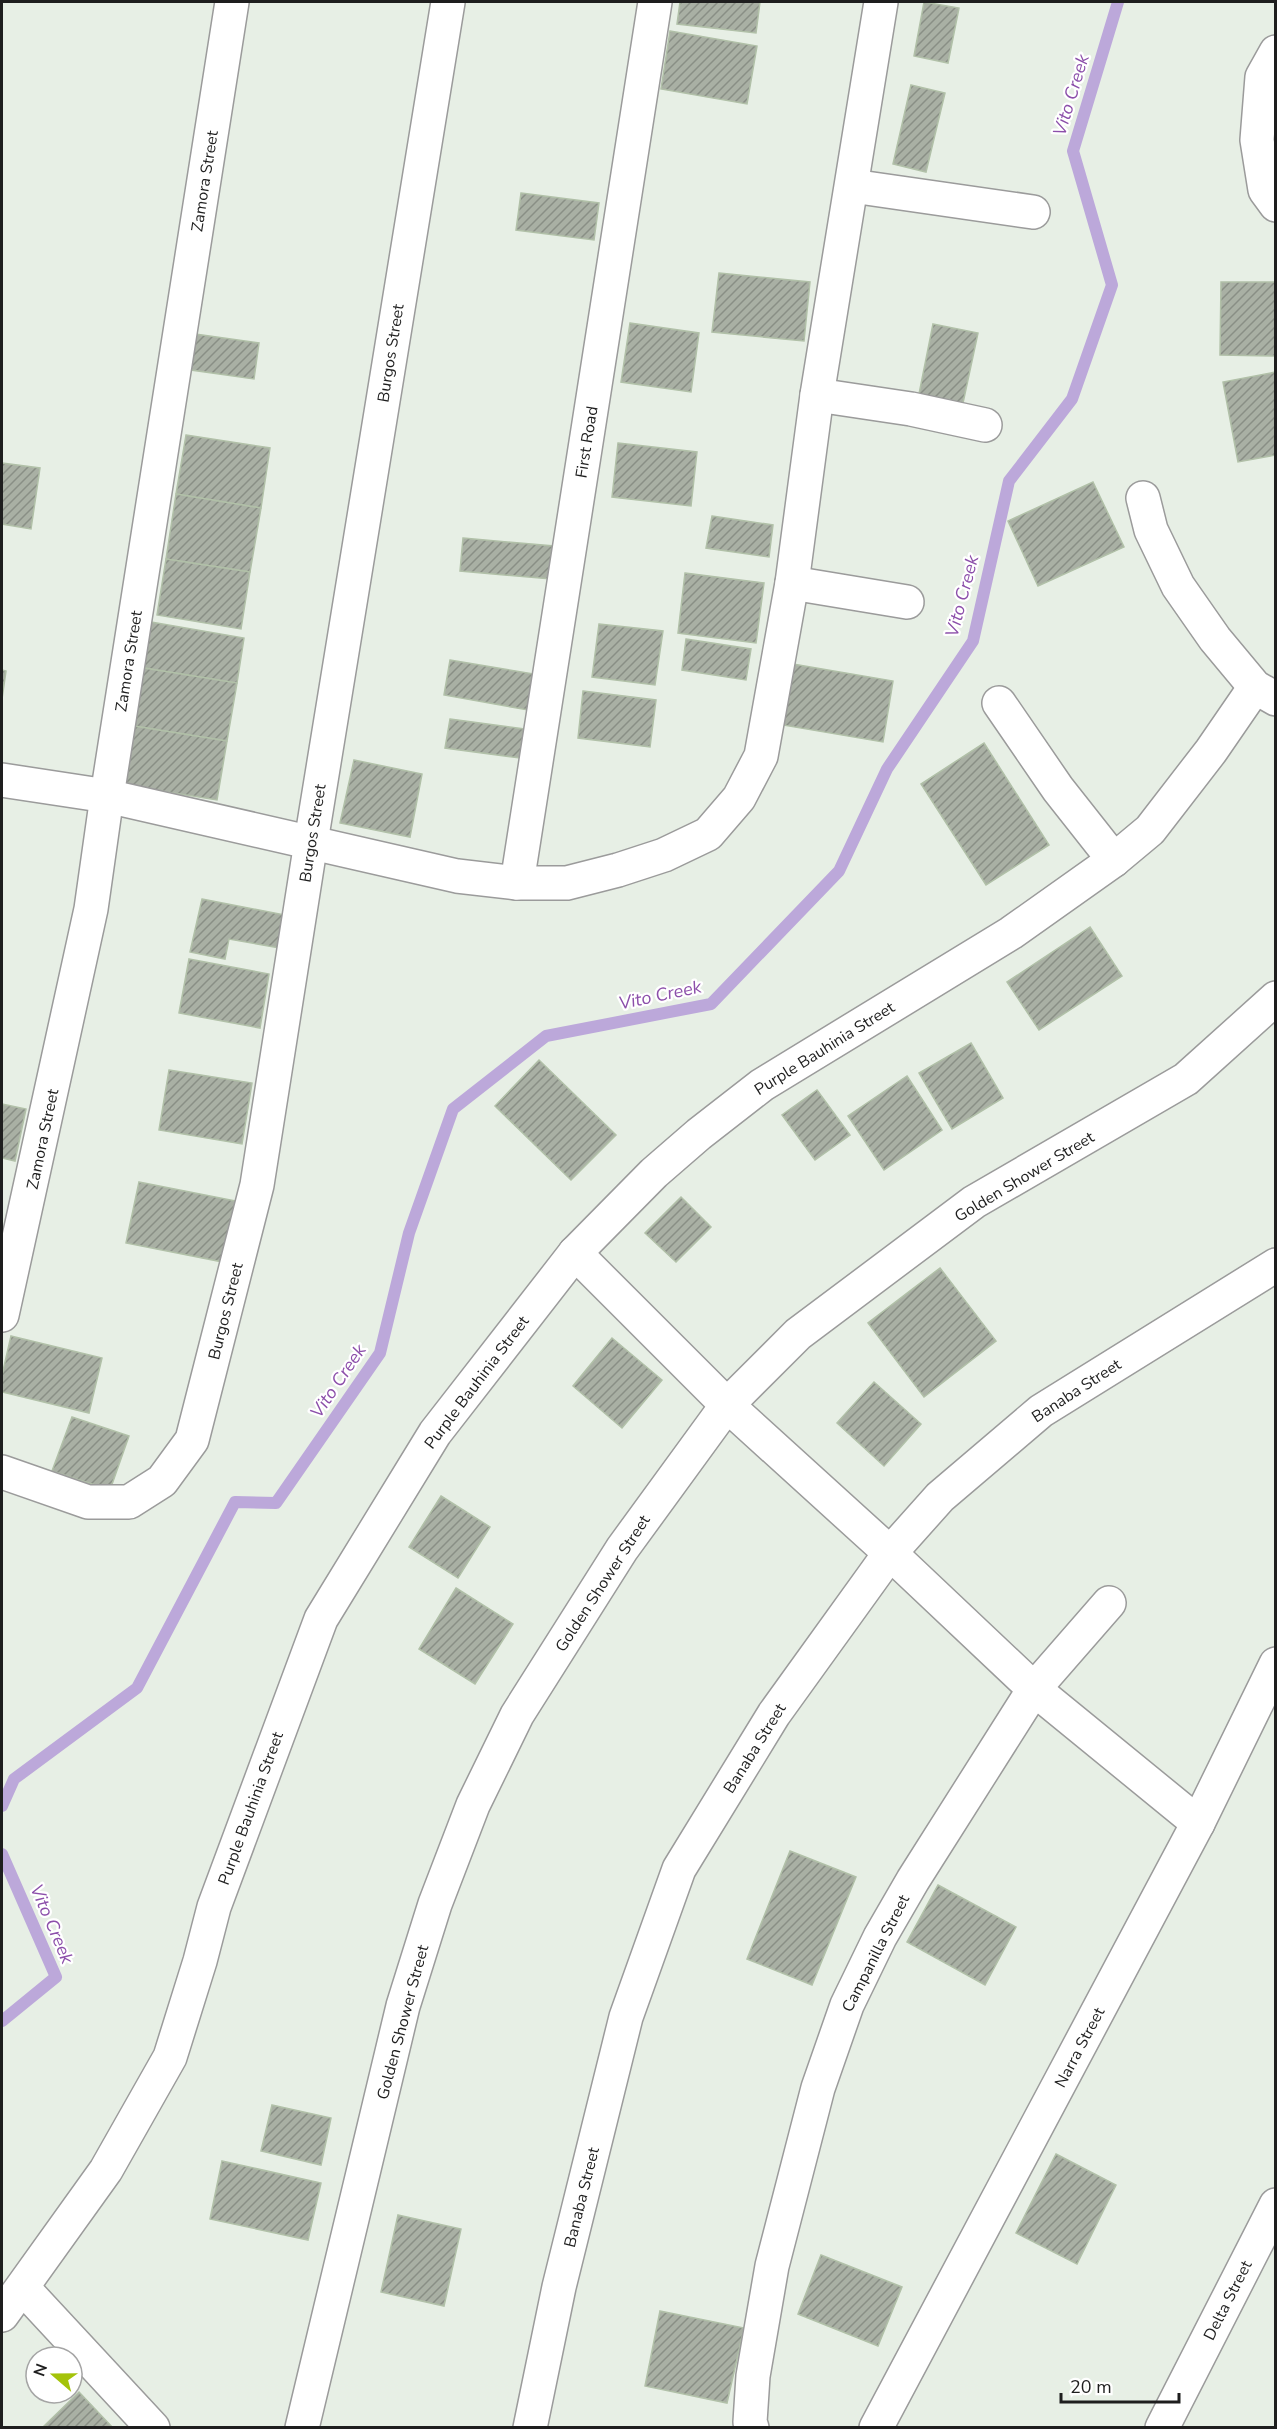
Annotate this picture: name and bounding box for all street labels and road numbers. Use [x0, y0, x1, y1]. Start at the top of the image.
street label: Zamora Street [186, 129, 224, 233]
street label: Burgos Street [372, 302, 410, 404]
street label: First Road [570, 405, 604, 480]
street label: Zamora Street [110, 609, 148, 713]
street label: Burgos Street [294, 782, 332, 884]
street label: Purple Bauhinia Street [750, 997, 899, 1101]
street label: Zamora Street [22, 1087, 64, 1191]
street label: Golden Shower Street [951, 1126, 1099, 1227]
street label: Burgos Street [203, 1260, 249, 1362]
street label: Purple Bauhinia Street [419, 1311, 534, 1454]
street label: Banaba Street [1028, 1354, 1126, 1428]
street label: Golden Shower Street [550, 1510, 656, 1656]
street label: Banaba Street [718, 1699, 792, 1798]
street label: Purple Bauhinia Street [213, 1728, 289, 1888]
street label: Campanilla Street [837, 1891, 915, 2016]
street label: Golden Shower Street [372, 1942, 434, 2102]
street label: Narra Street [1050, 2003, 1110, 2091]
street label: Banaba Street [559, 2145, 605, 2250]
street label: Delta Street [1198, 2256, 1258, 2344]

